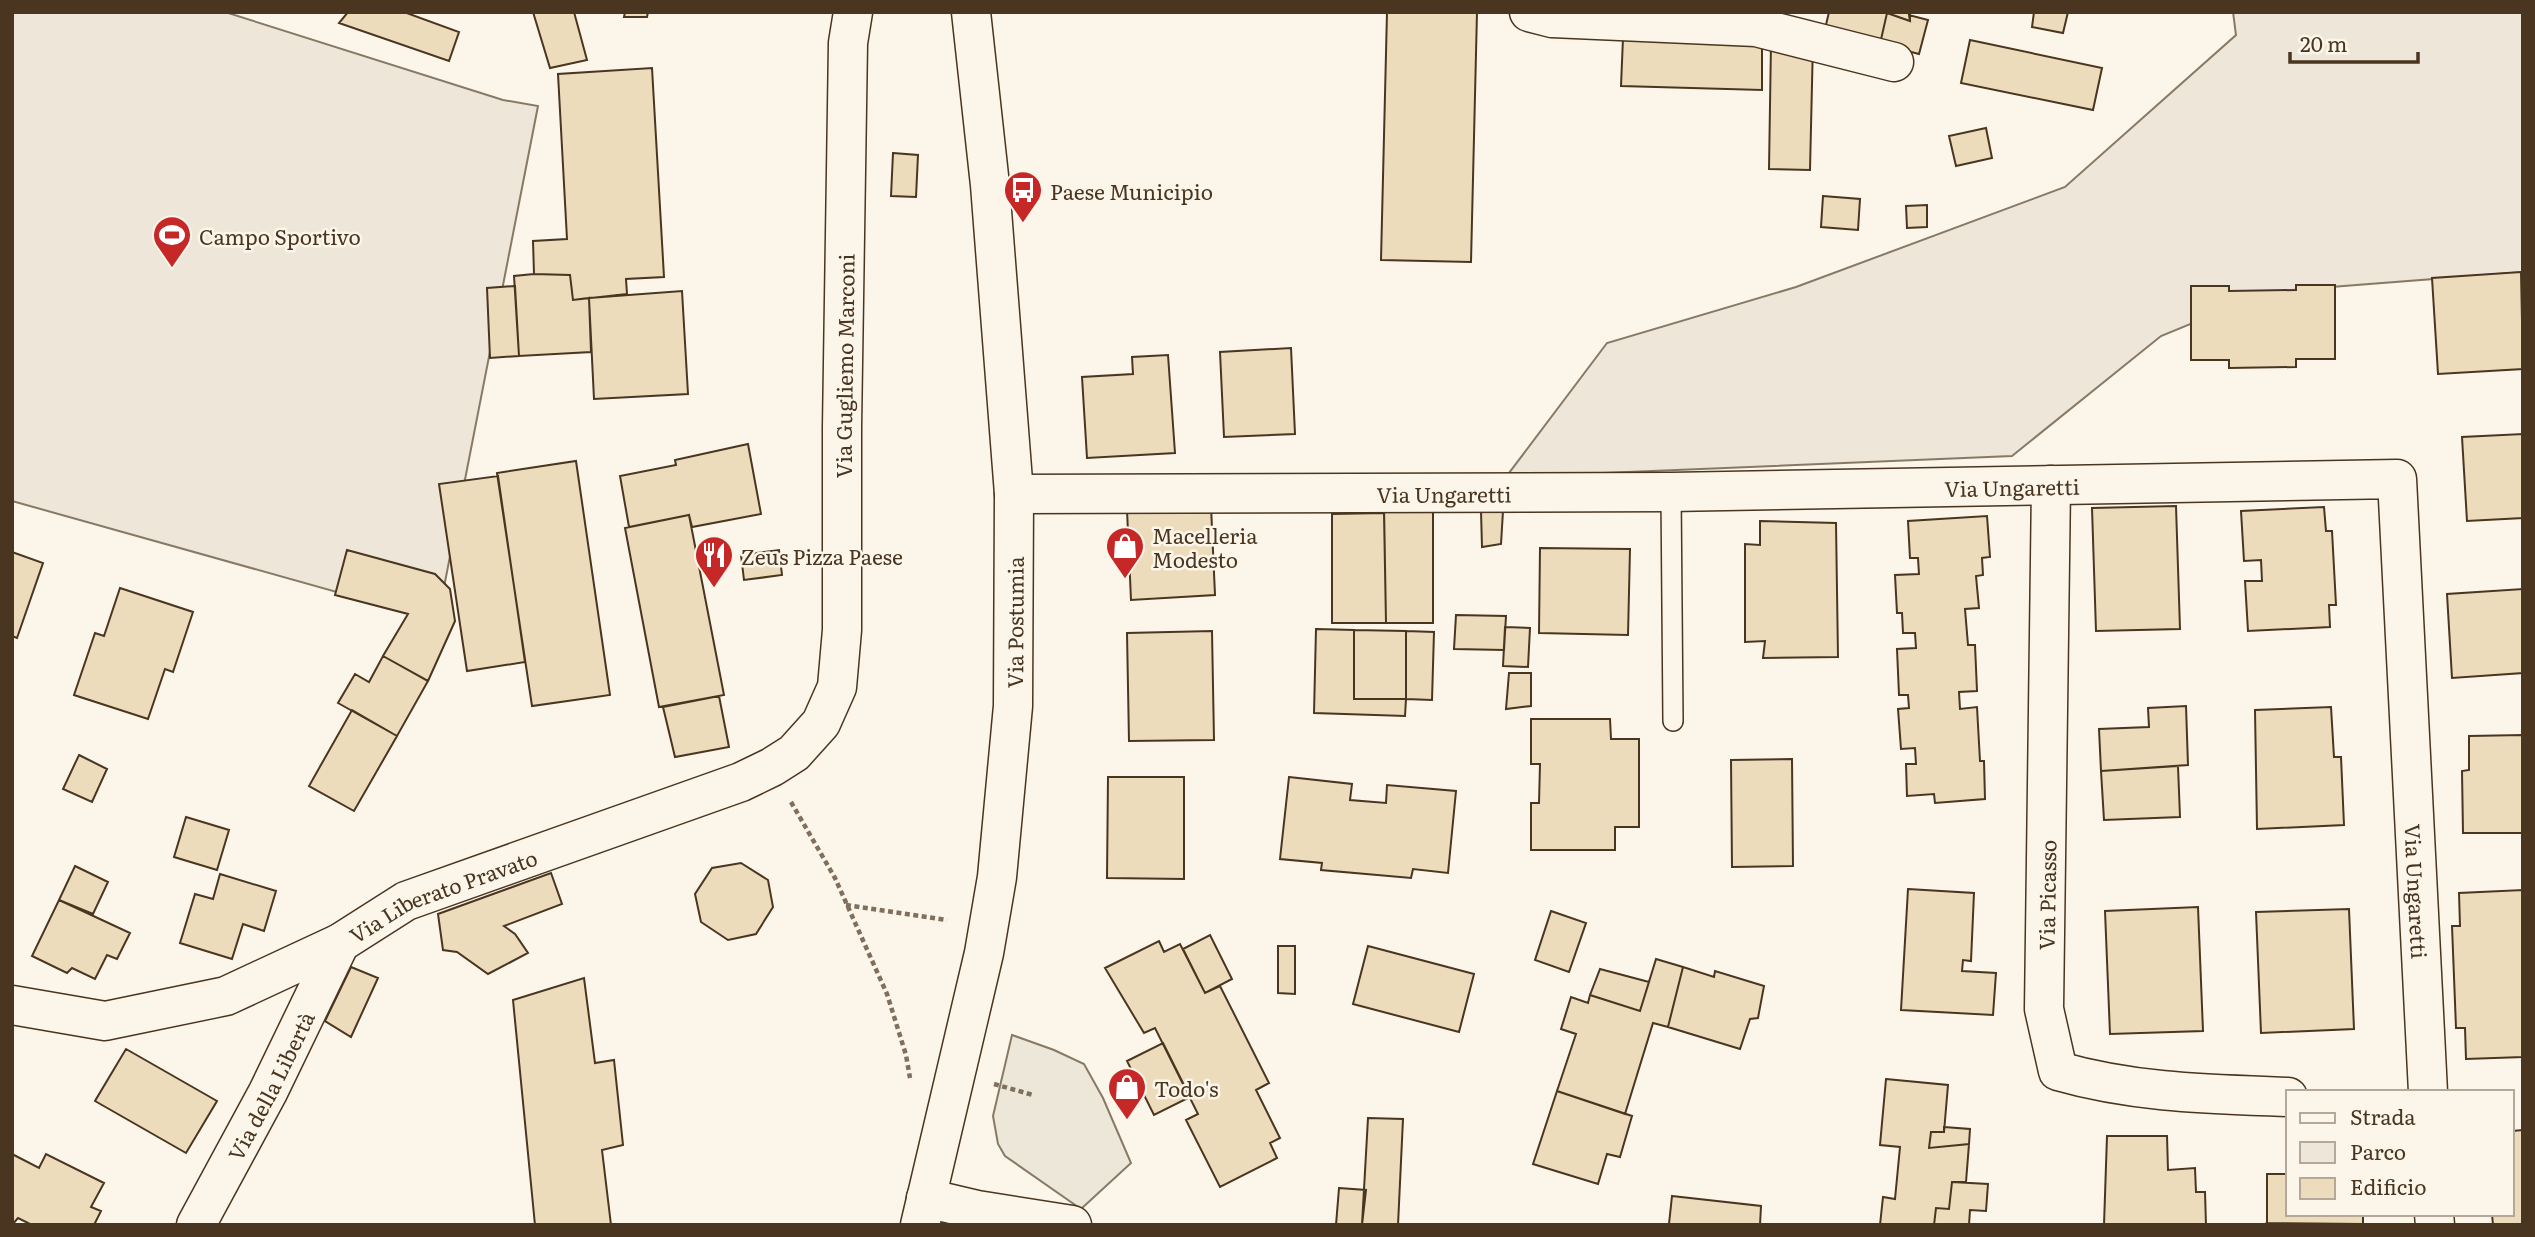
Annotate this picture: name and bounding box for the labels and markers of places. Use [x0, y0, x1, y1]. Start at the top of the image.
bus stop icon: Paese Municipio [1002, 169, 1044, 224]
place label: Paese Municipio [1050, 175, 1213, 206]
sports icon: Campo Sportivo [151, 214, 193, 269]
place label: Campo Sportivo [199, 220, 361, 251]
place label: Macelleria Modesto [1152, 519, 1258, 574]
shop icon: Macelleria Modesto [1104, 525, 1146, 580]
restaurant icon: Zeus Pizza Paese [693, 534, 735, 589]
place label: Zeus Pizza Paese [741, 540, 903, 571]
shop icon: Todo's [1106, 1066, 1148, 1121]
place label: Todo's [1154, 1072, 1218, 1103]

